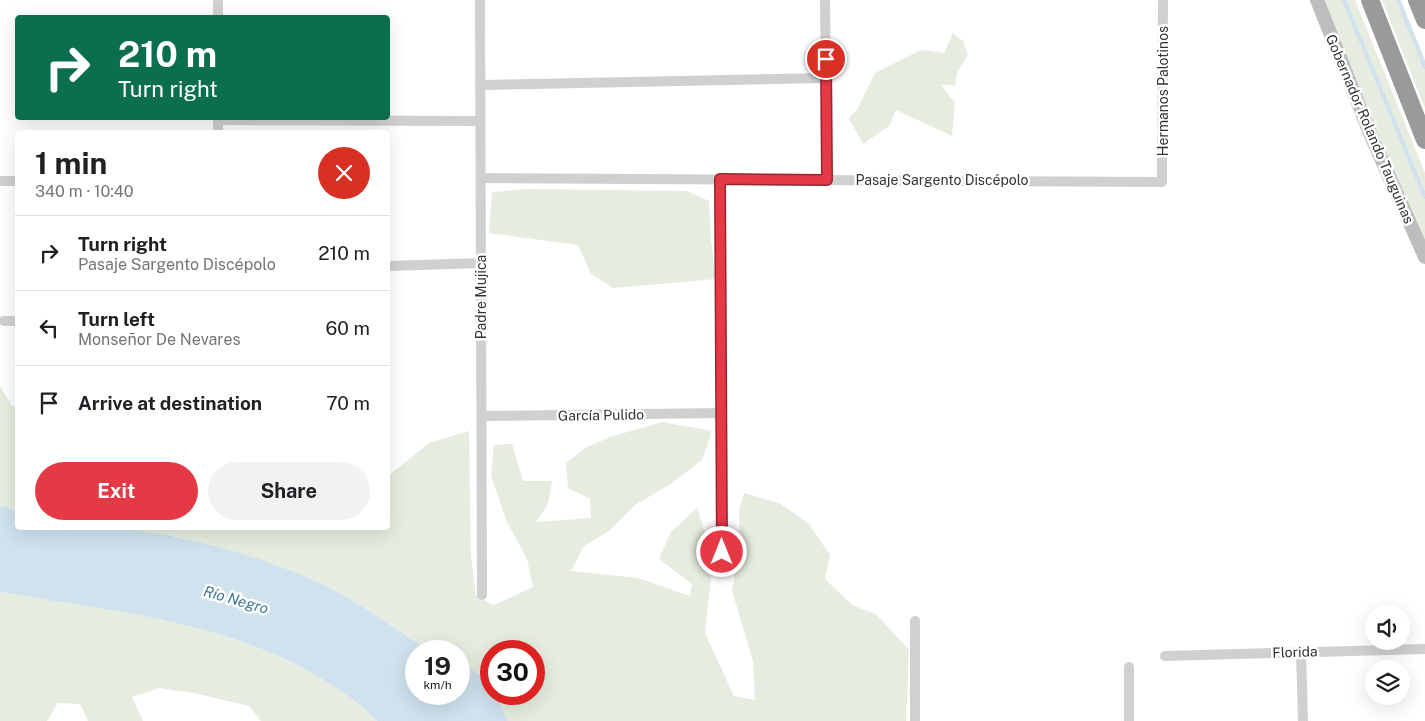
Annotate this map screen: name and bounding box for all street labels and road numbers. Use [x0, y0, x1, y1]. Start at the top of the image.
street label: Hermanos Palotinos [1155, 26, 1171, 156]
street label: Gobernador Rolando Tauguinas [1323, 32, 1417, 226]
street label: Pasaje Sargento Discépolo [855, 172, 1029, 188]
street label: Padre Mujica [473, 255, 489, 339]
street label: García Pulido [558, 406, 644, 424]
street label: Florida [1272, 643, 1318, 661]

